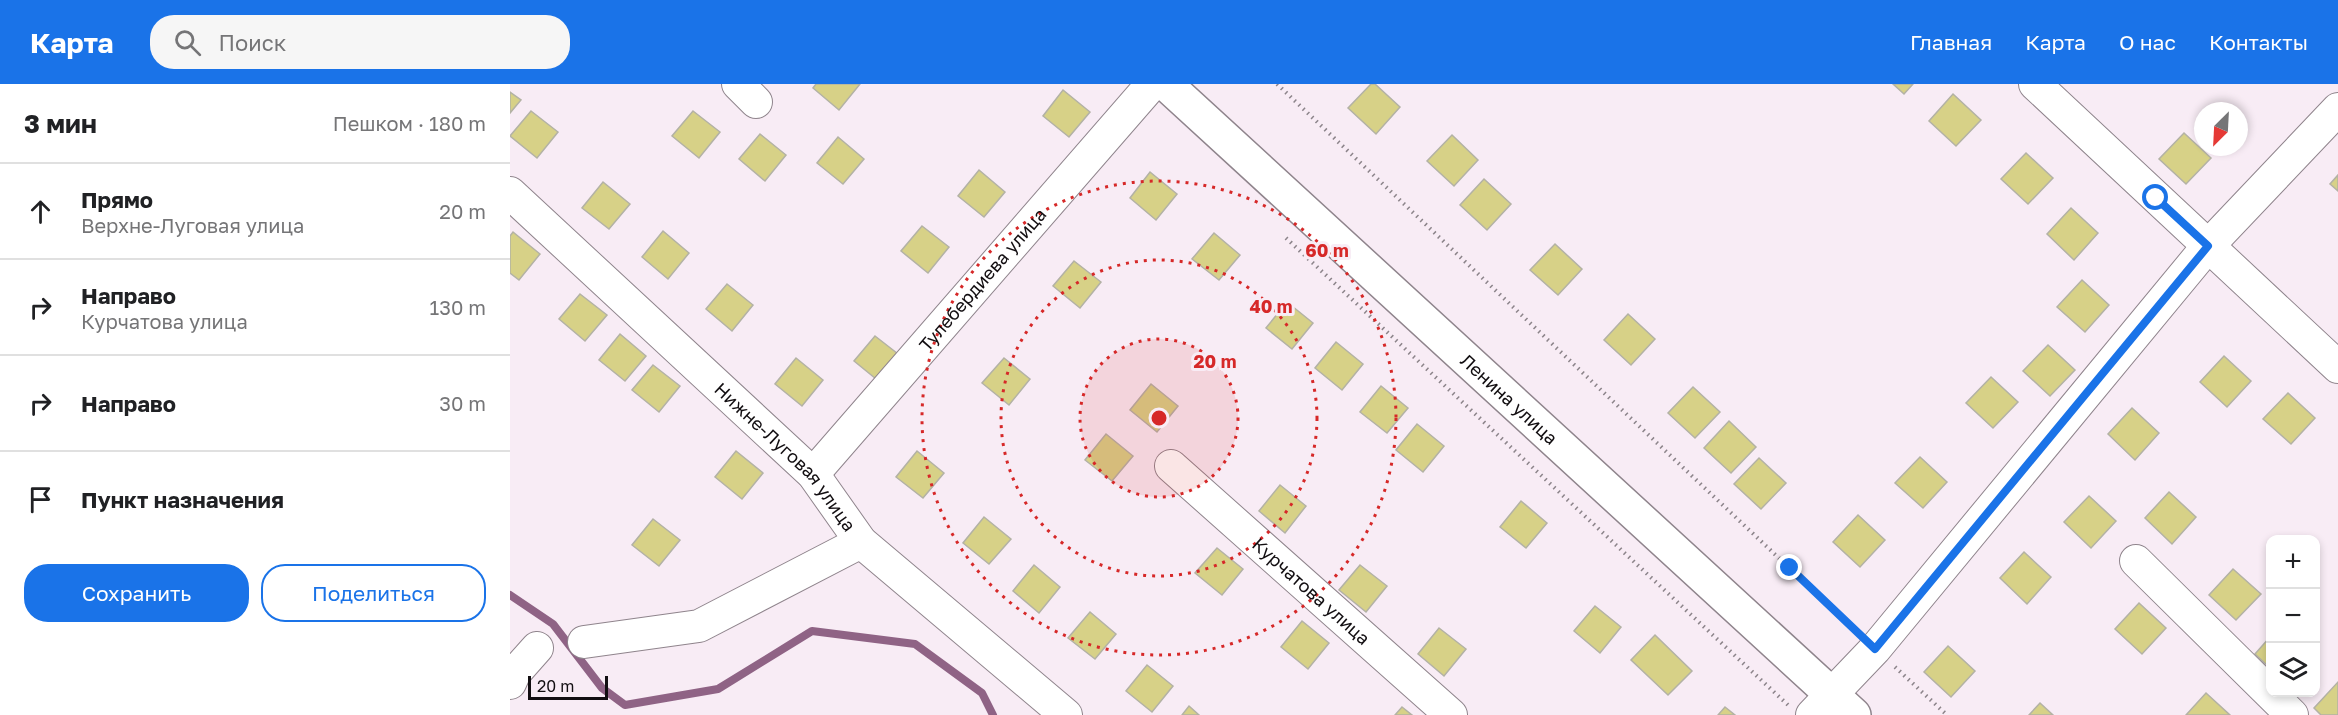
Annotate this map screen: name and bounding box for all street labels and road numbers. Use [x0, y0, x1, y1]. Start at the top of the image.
street label: Тулебердиева улица [914, 203, 1050, 355]
street label: Ленина улица [1456, 349, 1562, 449]
street label: Нижне-Луговая улица [710, 378, 861, 535]
street label: Курчатова улица [1248, 533, 1375, 649]

